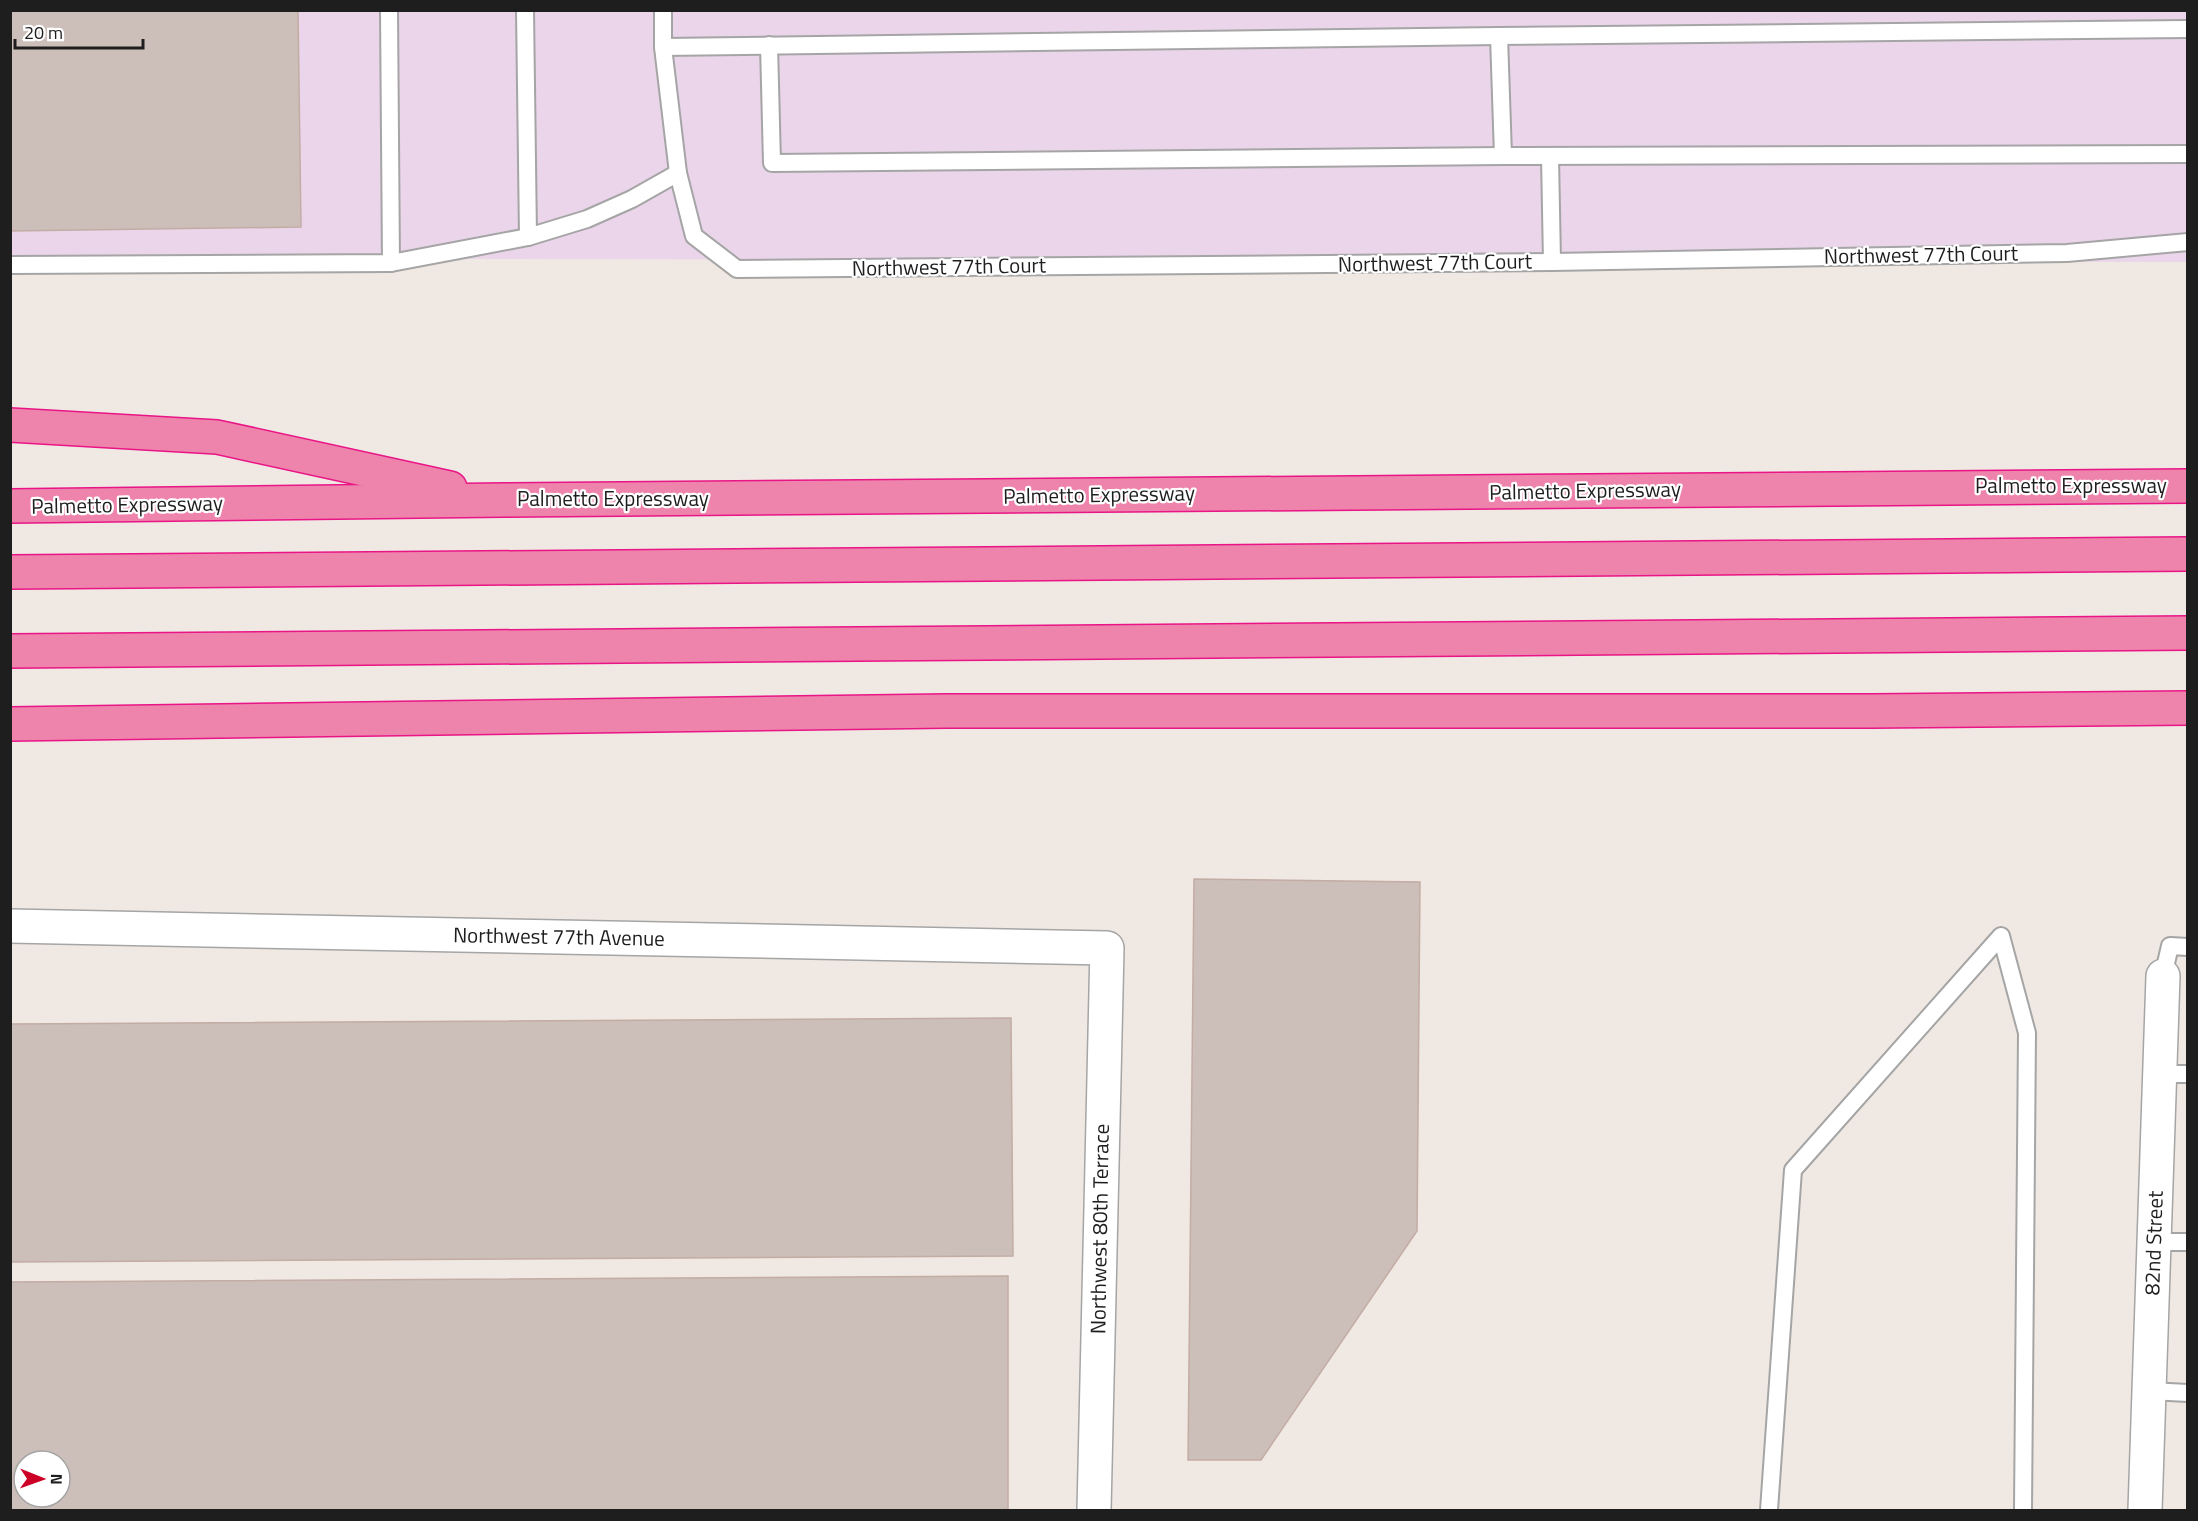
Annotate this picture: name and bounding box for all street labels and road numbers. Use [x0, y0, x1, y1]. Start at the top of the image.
street label: Northwest 77th Court [1824, 236, 2019, 272]
street label: Northwest 77th Court [1338, 244, 1533, 280]
street label: Northwest 77th Court [852, 248, 1047, 284]
street label: Palmetto Expressway [1975, 469, 2167, 501]
street label: Palmetto Expressway [1489, 472, 1681, 508]
street label: Palmetto Expressway [1003, 476, 1195, 512]
street label: Palmetto Expressway [517, 482, 709, 514]
street label: Palmetto Expressway [31, 486, 223, 522]
street label: Northwest 77th Avenue [453, 918, 665, 954]
street label: Northwest 80th Terrace [1081, 1123, 1117, 1334]
street label: 82nd Street [2135, 1189, 2171, 1296]

